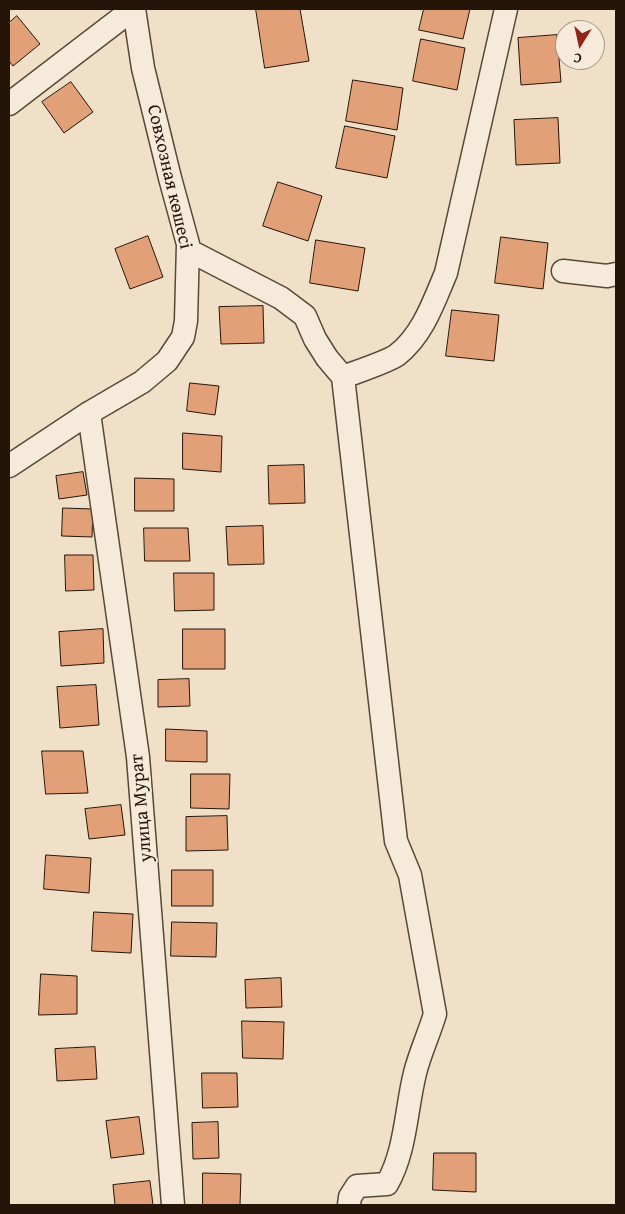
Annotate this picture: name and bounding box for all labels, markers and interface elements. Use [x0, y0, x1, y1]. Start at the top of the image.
north arrow [555, 20, 605, 70]
text: С [572, 48, 583, 69]
street label: Совхозная көшесі [141, 103, 197, 251]
street label: улица Мурат [126, 753, 158, 863]

